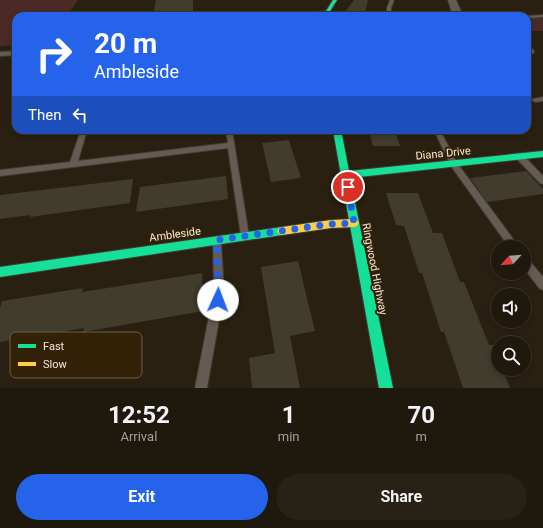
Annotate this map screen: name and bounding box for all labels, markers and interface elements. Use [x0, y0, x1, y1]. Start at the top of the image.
text: 20 m [94, 27, 157, 60]
icon: right [28, 28, 80, 80]
text: Ambleside [94, 61, 179, 82]
icon: left [69, 104, 91, 126]
text: Then [28, 106, 61, 124]
street label: Diana Drive [415, 144, 471, 163]
pin [331, 170, 365, 204]
icon: arrive [337, 176, 359, 198]
street label: Ringwood Highway [359, 222, 390, 317]
street label: Ambleside [148, 224, 202, 245]
north arrow [491, 240, 531, 280]
map controls [491, 240, 531, 376]
position arrow [197, 279, 239, 321]
button: sound [491, 288, 531, 328]
legend [10, 332, 142, 378]
button: search [491, 336, 531, 376]
text: Fast [43, 340, 65, 353]
text: Slow [43, 358, 67, 371]
text: 12:52 [108, 401, 170, 429]
text: 1 [282, 401, 296, 429]
text: 70 [407, 401, 435, 429]
text: Arrival [120, 429, 157, 444]
text: min [278, 429, 300, 444]
text: m [416, 429, 427, 444]
button: Exit [16, 474, 268, 520]
button: Share [276, 474, 527, 520]

